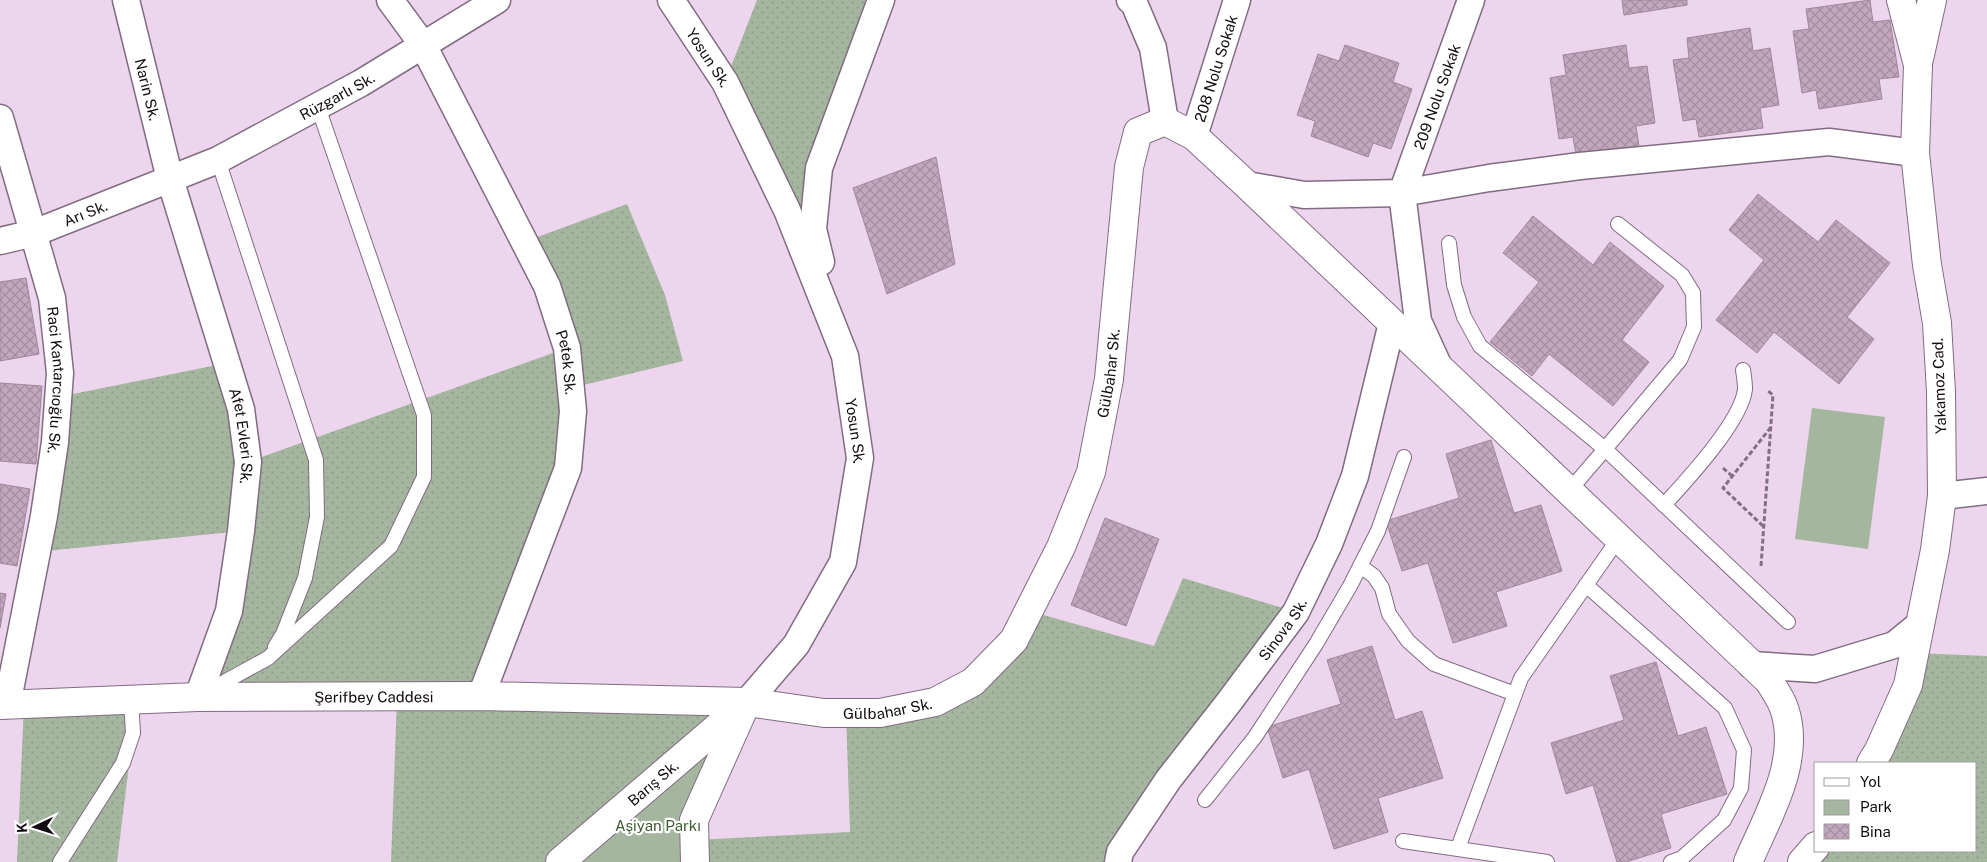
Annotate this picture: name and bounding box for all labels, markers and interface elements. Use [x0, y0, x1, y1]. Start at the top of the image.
street label: 208 Nolu Sokak [1191, 13, 1240, 124]
street label: Yosun Sk. [683, 25, 735, 90]
street label: 209 Nolu Sokak [1410, 41, 1463, 152]
street label: Narin Sk. [132, 57, 164, 122]
street label: Rüzgarlı Sk. [296, 68, 377, 123]
street label: Arı Sk. [61, 196, 110, 229]
street label: Raci Kantarcıoğlu Sk. [44, 306, 69, 455]
street label: Petek Sk. [553, 327, 580, 395]
street label: Gülbahar Sk. [1093, 328, 1122, 419]
street label: Yakamoz Cad. [1929, 338, 1949, 434]
street label: Afet Evleri Sk. [226, 386, 256, 485]
street label: Yosun Sk. [843, 397, 869, 466]
street label: Sinova Sk. [1255, 596, 1310, 664]
street label: Şerifbey Caddesi [314, 688, 434, 705]
street label: Gülbahar Sk. [843, 694, 934, 722]
street label: Barış Sk. [624, 756, 681, 809]
legend [1814, 762, 1977, 852]
text: Yol [1860, 773, 1881, 790]
text: Park [1860, 798, 1892, 815]
north arrow [10, 802, 60, 852]
park label: Aşiyan Parkı [615, 817, 701, 834]
text: K [14, 822, 30, 833]
text: Bina [1860, 823, 1891, 840]

